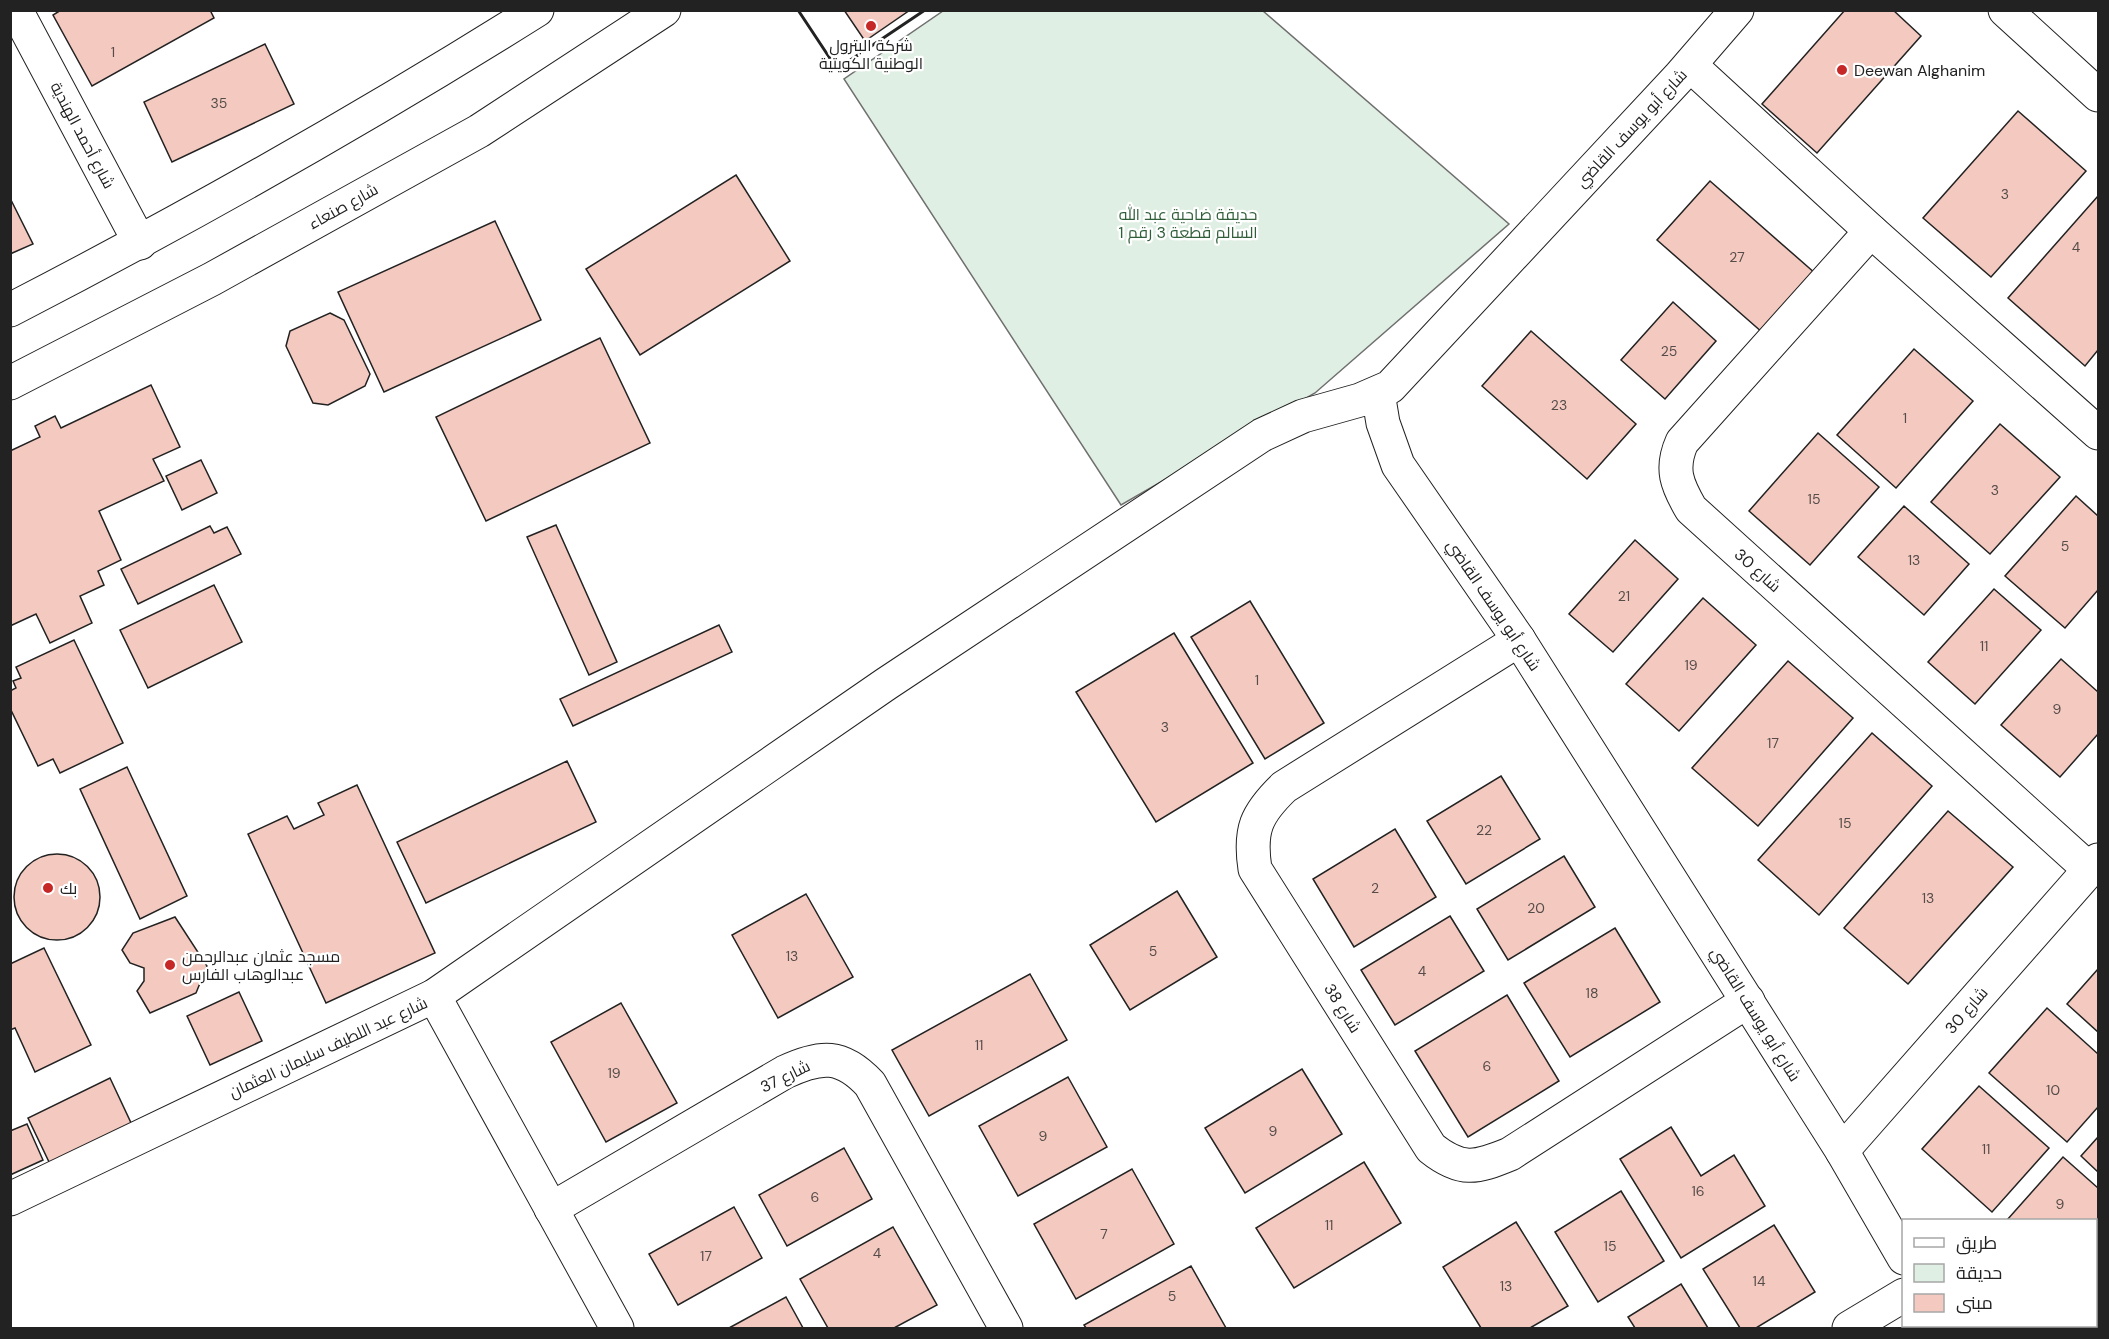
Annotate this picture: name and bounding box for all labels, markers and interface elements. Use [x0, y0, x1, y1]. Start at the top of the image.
marker: شركة البترول الوطنية الكويتية [864, 19, 878, 33]
place label: شركة البترول الوطنية الكويتية [819, 35, 923, 74]
house number: 1 [111, 43, 115, 61]
place label: Deewan Alghanim [1854, 60, 1985, 81]
marker: Deewan Alghanim [1835, 63, 1849, 77]
street label: شارع أبو يوسف القاضي [1571, 65, 1693, 193]
street label: شارع أحمد الهندية [45, 78, 120, 193]
house number: 35 [211, 94, 227, 112]
street label: شارع صنعاء [305, 179, 382, 235]
house number: 3 [2001, 185, 2009, 203]
park label: حديقة ضاحية عبد الله السالم قطعة 3 رقم 1 [1118, 204, 1258, 244]
house number: 4 [2072, 238, 2081, 256]
house number: 27 [1729, 248, 1745, 266]
house number: 25 [1661, 342, 1677, 360]
house number: 23 [1551, 396, 1567, 414]
house number: 1 [1903, 409, 1907, 427]
house number: 3 [1991, 481, 1999, 499]
house number: 15 [1808, 490, 1820, 508]
street label: شارع أبو يوسف القاضي [1440, 535, 1545, 676]
house number: 5 [2061, 537, 2069, 555]
street label: شارع 30 [1729, 544, 1785, 598]
house number: 13 [1908, 551, 1920, 569]
house number: 21 [1618, 587, 1630, 605]
house number: 11 [1980, 637, 1988, 655]
house number: 19 [1684, 656, 1698, 674]
house number: 1 [1255, 671, 1259, 689]
house number: 9 [2053, 700, 2062, 718]
house number: 3 [1161, 718, 1169, 736]
house number: 17 [1767, 734, 1779, 752]
house number: 15 [1839, 814, 1851, 832]
house number: 22 [1476, 821, 1492, 839]
place label: بك [60, 878, 77, 899]
house number: 2 [1371, 879, 1379, 897]
marker: بك [41, 881, 55, 895]
house number: 13 [1922, 889, 1934, 907]
house number: 20 [1527, 899, 1545, 917]
house number: 5 [1149, 942, 1157, 960]
street label: شارع أبو يوسف القاضي [1704, 943, 1805, 1086]
place label: مسجد عثمان عبدالرحمن عبدالوهاب الفارس [182, 946, 340, 985]
house number: 13 [786, 947, 798, 965]
marker: مسجد عثمان عبدالرحمن عبدالوهاب الفارس [163, 958, 177, 972]
house number: 4 [1418, 962, 1427, 980]
street label: شارع 38 [1318, 980, 1366, 1037]
street label: شارع 30 [1940, 982, 1993, 1039]
house number: 18 [1586, 984, 1598, 1002]
street label: شارع عبد اللطيف سليمان العثمان [226, 992, 431, 1104]
house number: 11 [975, 1036, 983, 1054]
street label: شارع 37 [757, 1055, 814, 1098]
house number: 6 [1483, 1057, 1491, 1075]
house number: 19 [607, 1064, 621, 1082]
house number: 10 [2046, 1081, 2060, 1099]
house number: 9 [1269, 1122, 1278, 1140]
house number: 9 [1039, 1127, 1048, 1145]
house number: 11 [1982, 1140, 1990, 1158]
house number: 16 [1691, 1182, 1705, 1200]
house number: 6 [811, 1188, 819, 1206]
house number: 9 [2056, 1195, 2065, 1213]
house number: 11 [1325, 1216, 1333, 1234]
legend [1902, 1219, 2097, 1327]
house number: 7 [1100, 1225, 1108, 1243]
text: طريق [1956, 1231, 1997, 1255]
house number: 15 [1604, 1237, 1616, 1255]
house number: 4 [873, 1244, 882, 1262]
house number: 17 [700, 1247, 712, 1265]
text: حديقة [1956, 1261, 2002, 1285]
house number: 14 [1753, 1272, 1766, 1290]
house number: 13 [1500, 1277, 1512, 1295]
house number: 5 [1168, 1287, 1176, 1305]
text: مبنى [1956, 1291, 1993, 1315]

